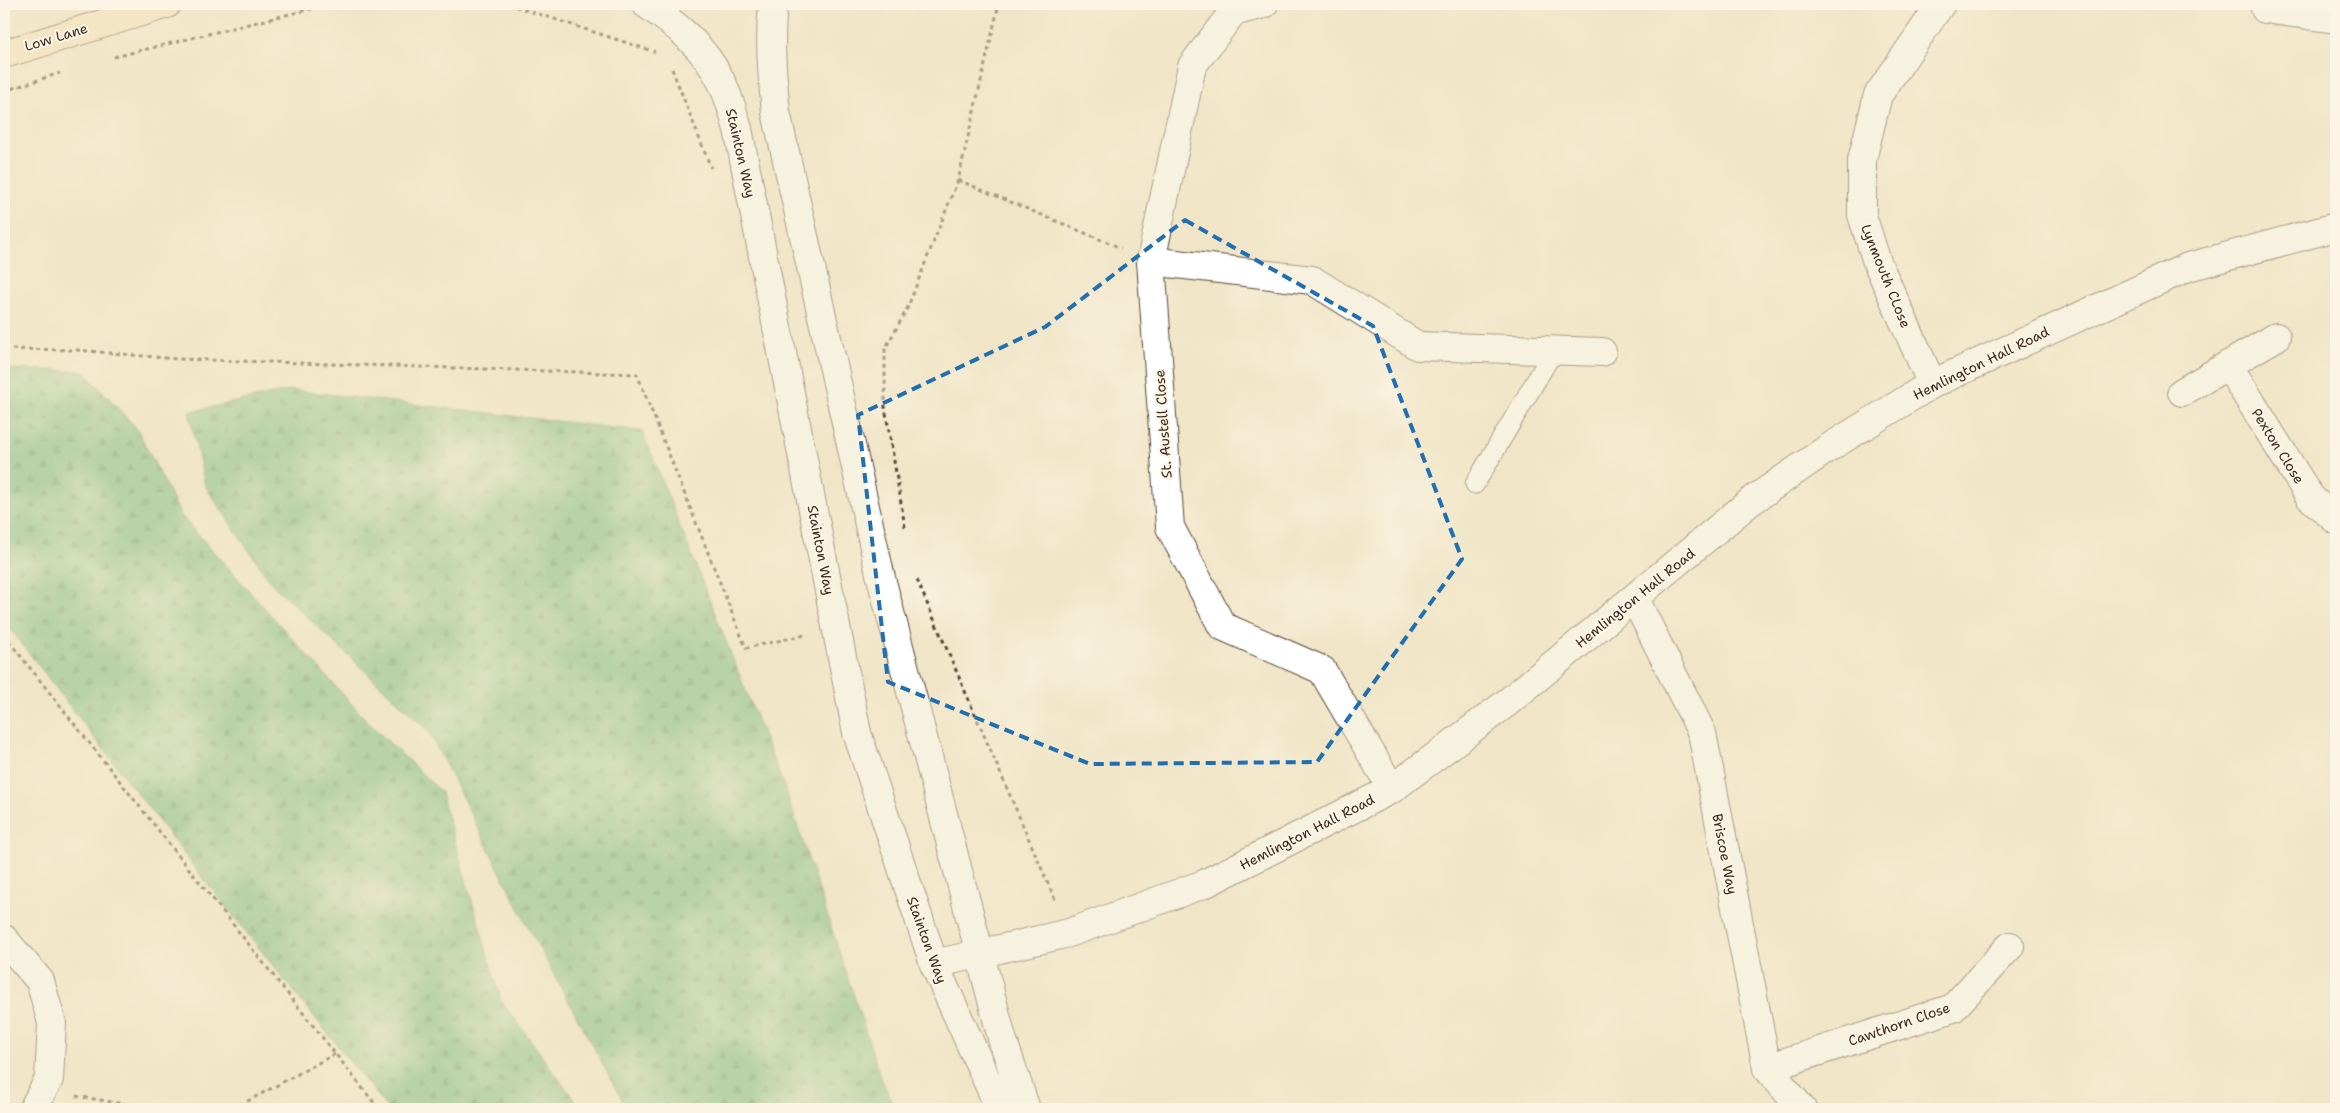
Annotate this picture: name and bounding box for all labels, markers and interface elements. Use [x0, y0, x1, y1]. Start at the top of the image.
street label: Low Lane [22, 19, 90, 55]
street label: Stainton Way [722, 107, 760, 199]
street label: Lynmouth CLose [1857, 222, 1915, 331]
street label: Hemlington Hall Road [1910, 322, 2052, 404]
street label: St. Austell Close [1150, 369, 1176, 479]
street label: Pexton Close [2248, 405, 2308, 487]
street label: Stainton Way [803, 504, 839, 596]
street label: Hemlington Hall Road [1571, 544, 1699, 652]
street label: Hemlington Hall Road [1236, 790, 1378, 874]
street label: Briscoe Way [1708, 812, 1742, 896]
street label: Stainton Way [903, 894, 951, 986]
street label: Cawthorn Close [1846, 998, 1952, 1050]

